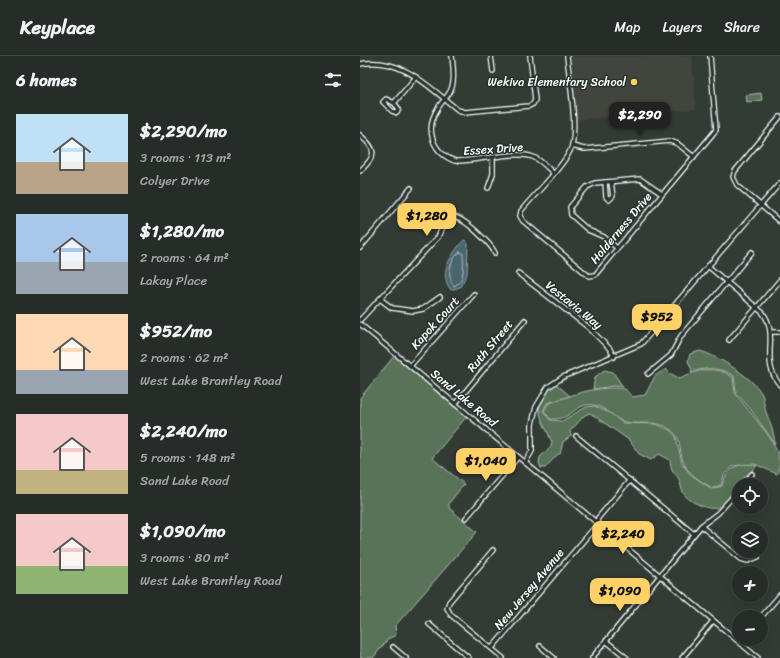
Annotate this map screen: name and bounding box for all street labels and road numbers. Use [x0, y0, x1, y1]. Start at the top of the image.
street label: Essex Drive [462, 136, 524, 162]
street label: Holderness Drive [584, 187, 658, 269]
street label: Vestavia Way [540, 275, 608, 336]
street label: Kapok Court [405, 291, 465, 355]
street label: Ruth Street [461, 315, 519, 377]
street label: Sand Lake Road [426, 363, 504, 434]
street label: New Jersey Avenue [488, 543, 570, 635]

